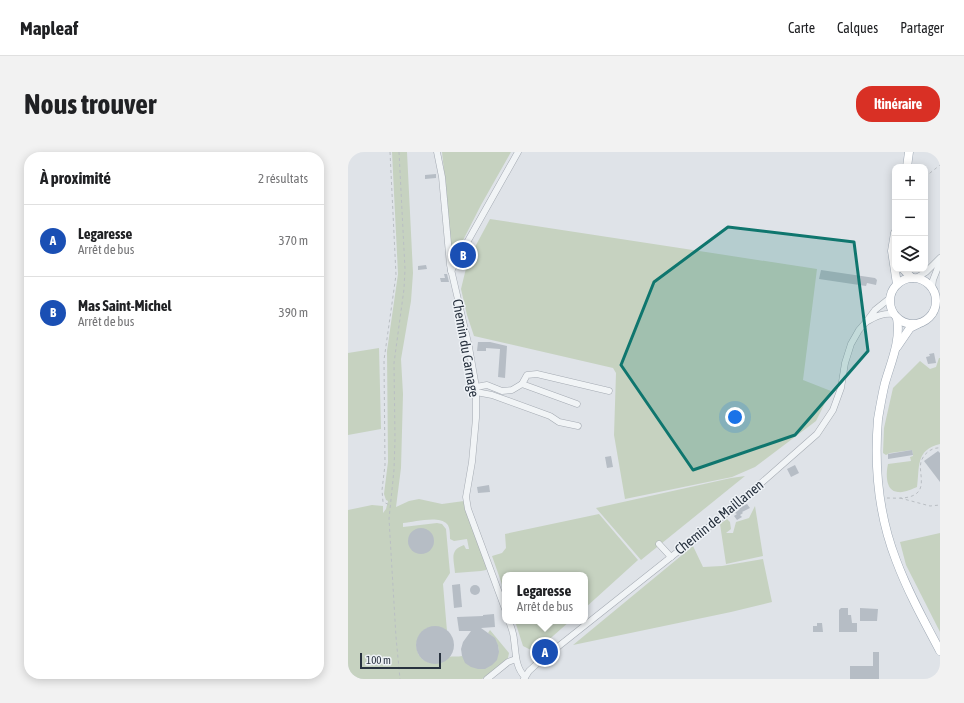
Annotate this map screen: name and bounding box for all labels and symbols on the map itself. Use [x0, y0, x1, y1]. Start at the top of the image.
pin: B [450, 240, 476, 270]
street label: Chemin du Carnage [450, 298, 482, 398]
your location [725, 407, 745, 427]
street label: Chemin de Maillanen [671, 476, 767, 558]
pin: A [532, 637, 558, 667]
scale bar [360, 651, 441, 670]

